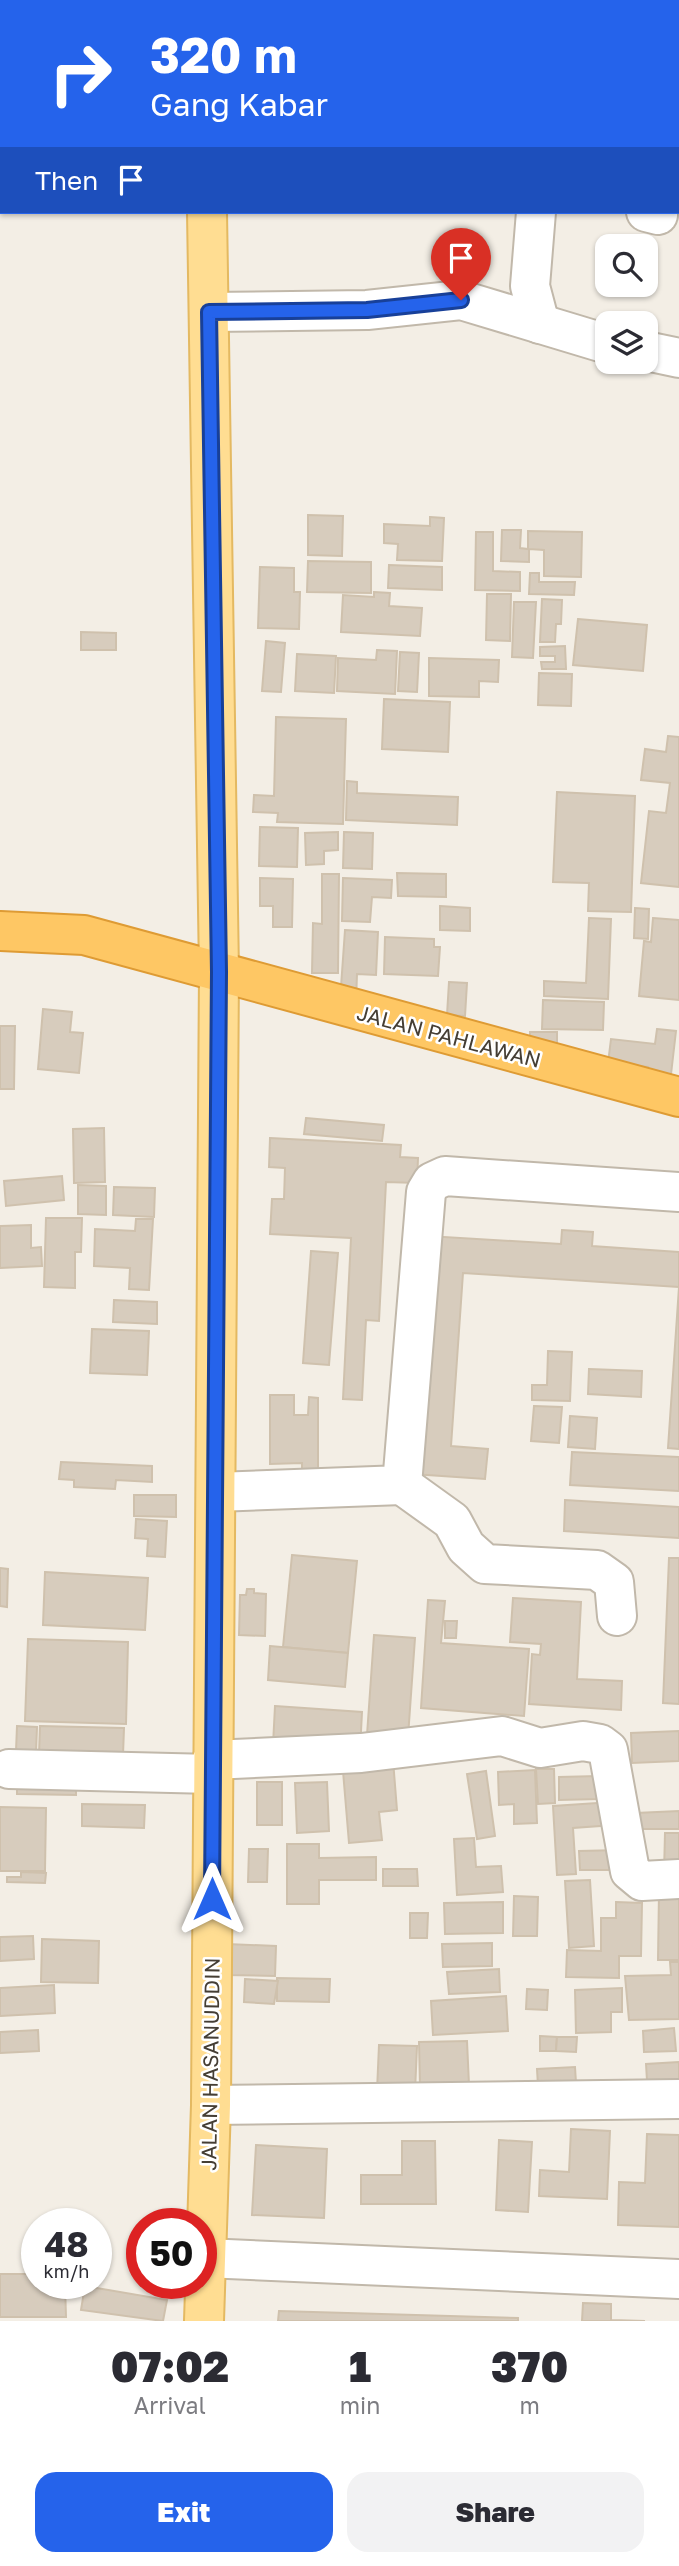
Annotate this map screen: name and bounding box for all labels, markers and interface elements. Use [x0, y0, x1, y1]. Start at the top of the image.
text: 320 m [150, 25, 297, 84]
icon: right [35, 28, 126, 119]
text: Gang Kabar [150, 85, 328, 123]
icon: arrive [112, 161, 150, 199]
text: Then [35, 165, 98, 196]
pin [431, 228, 491, 300]
map controls [595, 234, 658, 374]
button: search [595, 234, 658, 297]
icon: arrive [442, 239, 480, 277]
button: layers [595, 311, 658, 374]
street label: JALAN PAHLAWAN [354, 999, 544, 1073]
position arrow [175, 1862, 249, 1936]
street label: JALAN HASANUDDIN [195, 1957, 225, 2171]
speed limit sign: 50 [126, 2208, 217, 2299]
text: 48 [44, 2223, 89, 2265]
text: km/h [44, 2260, 89, 2282]
text: 07:02 [111, 2341, 229, 2391]
text: 1 [349, 2341, 371, 2391]
text: 370 [491, 2341, 568, 2391]
text: Arrival [134, 2391, 206, 2419]
text: min [340, 2391, 380, 2419]
text: m [520, 2391, 540, 2419]
button: Exit [35, 2472, 333, 2552]
button: Share [347, 2472, 644, 2552]

